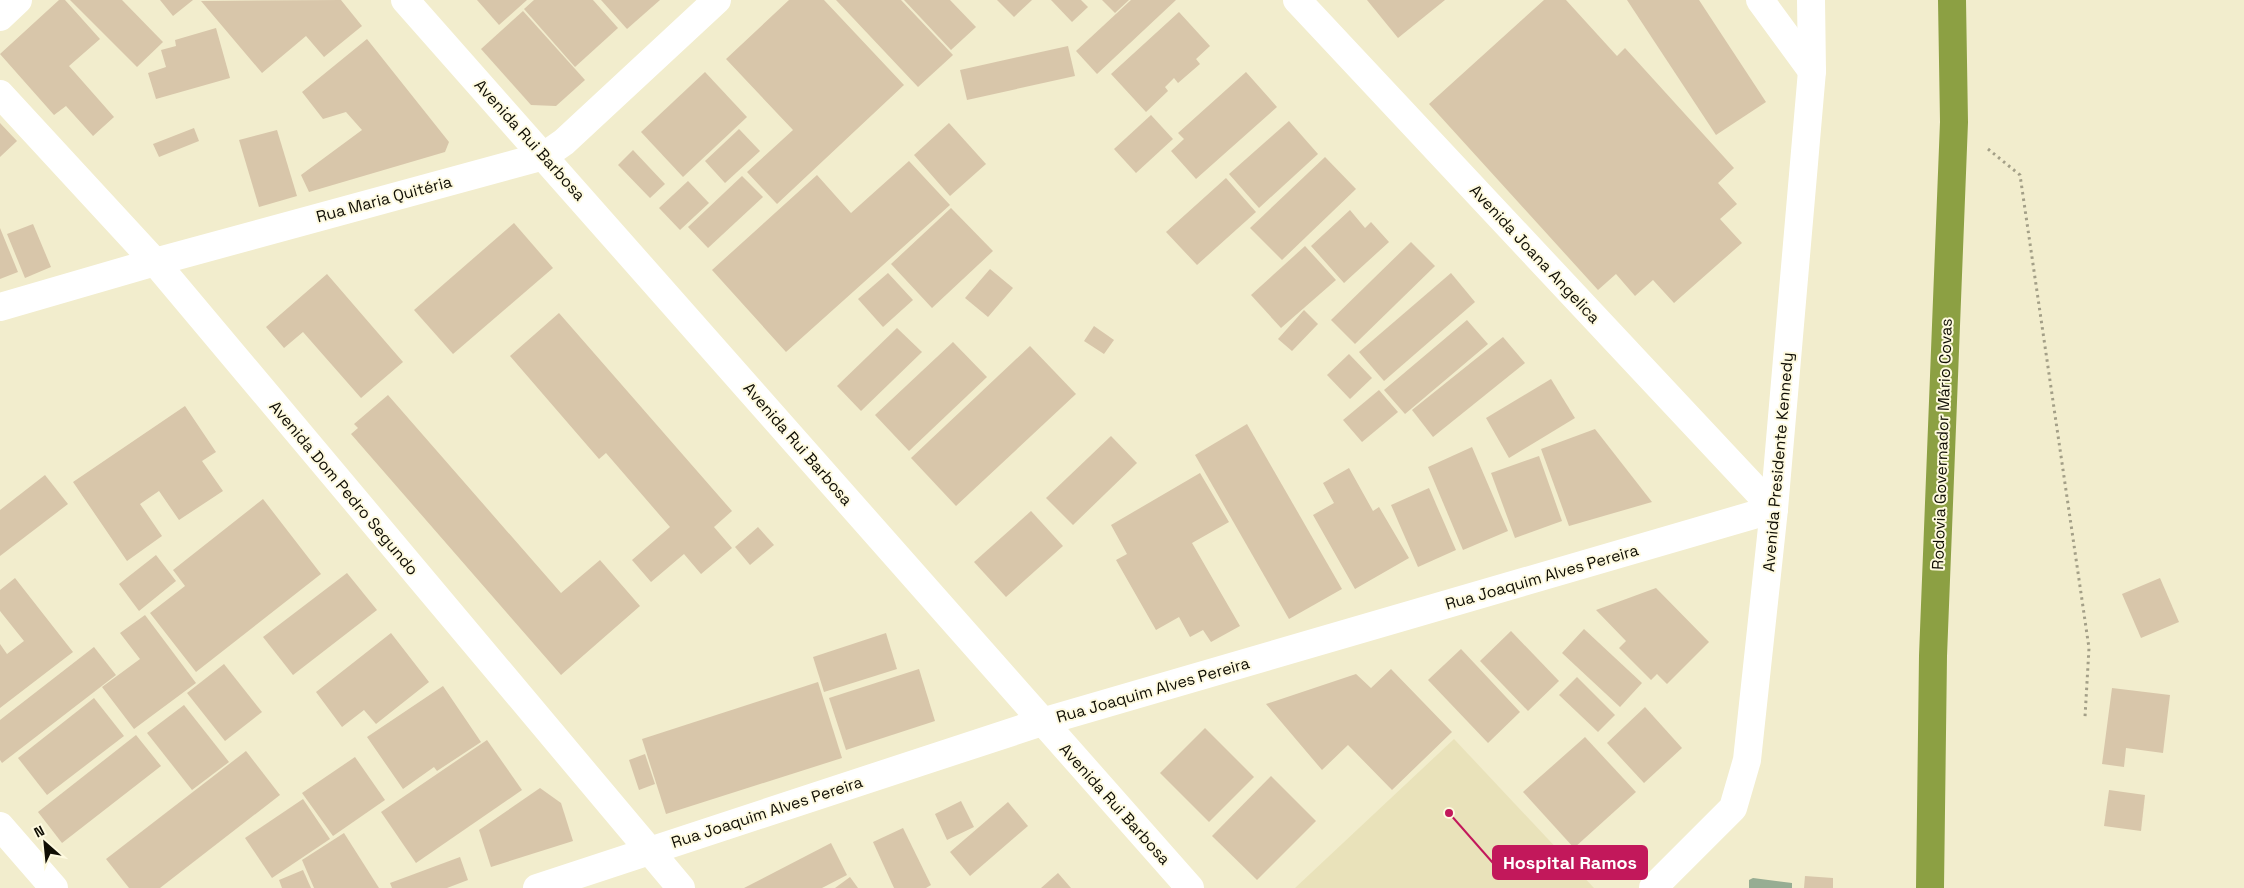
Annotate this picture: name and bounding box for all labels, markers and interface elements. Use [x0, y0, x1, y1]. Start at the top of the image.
street label: Avenida Rui Barbosa [470, 75, 590, 205]
street label: Rua Maria Quitéria [314, 171, 454, 227]
street label: Avenida Joana Angelica [1465, 180, 1605, 328]
street label: Rodovia Governador Mário Covas [1927, 318, 1957, 570]
street label: Avenida Presidente Kennedy [1758, 351, 1798, 573]
street label: Avenida Rui Barbosa [739, 378, 857, 510]
street label: Avenida Dom Pedro Segundo [265, 396, 423, 580]
street label: Rua Joaquim Alves Pereira [1443, 539, 1641, 615]
street label: Rua Joaquim Alves Pereira [1054, 652, 1252, 728]
street label: Avenida Rui Barbosa [1055, 739, 1175, 869]
street label: Rua Joaquim Alves Pereira [669, 771, 865, 853]
north arrow [20, 818, 70, 868]
text: N [31, 821, 47, 842]
callout: Hospital Ramos [1493, 846, 1647, 879]
text: Hospital Ramos [1503, 851, 1637, 874]

